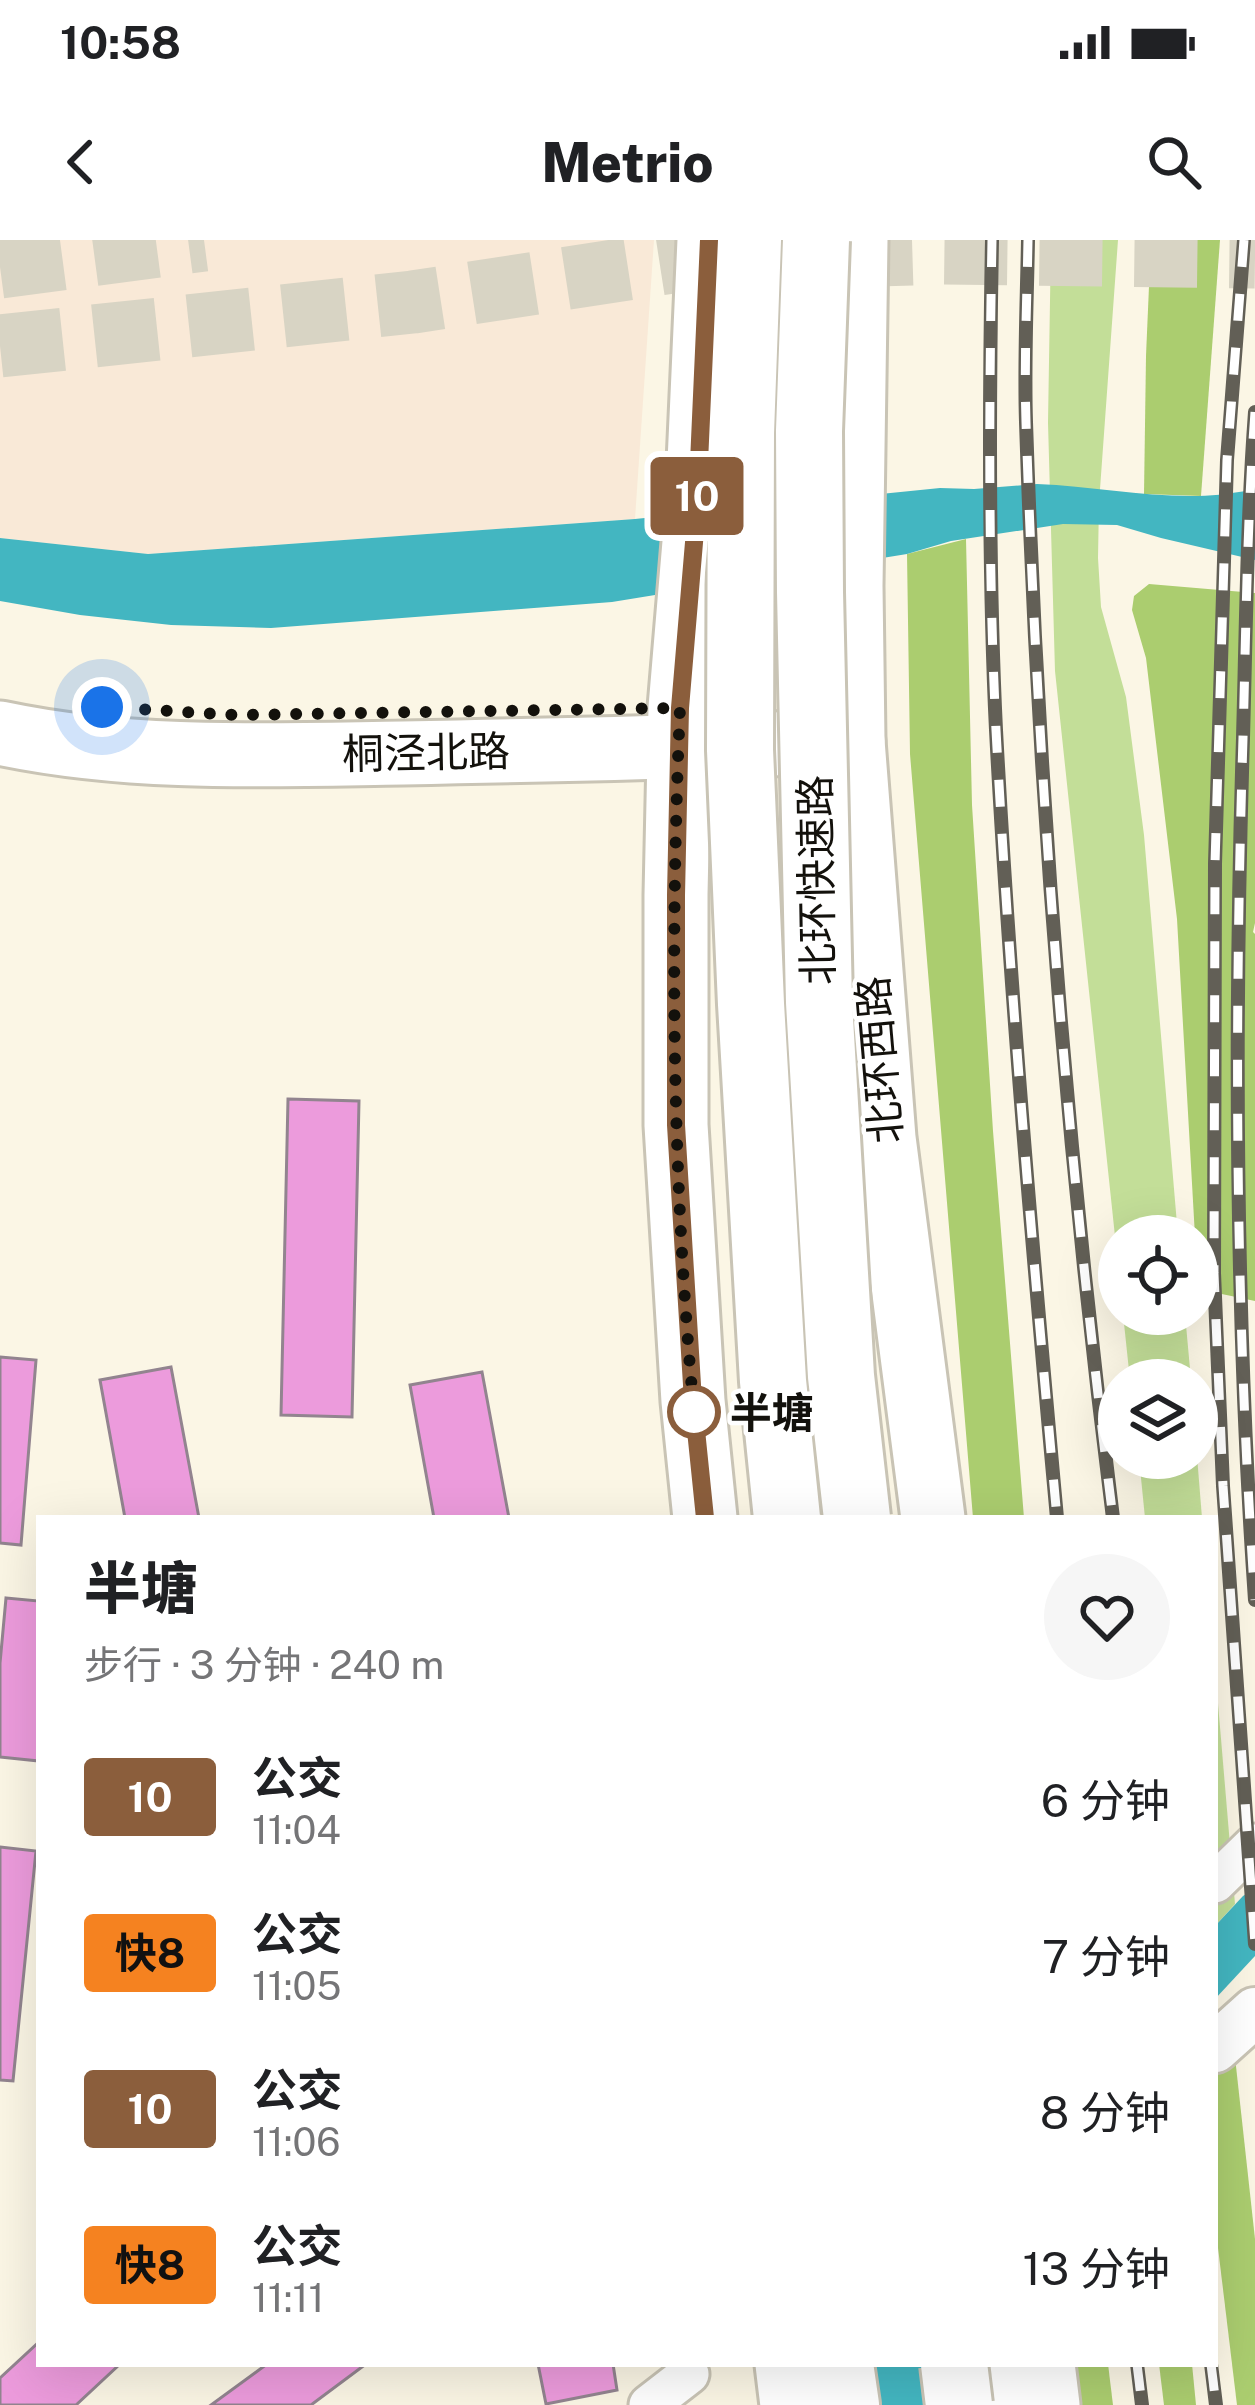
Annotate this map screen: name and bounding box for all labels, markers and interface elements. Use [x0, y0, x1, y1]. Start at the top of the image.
text: 10:58 [60, 16, 181, 69]
icon: back [48, 129, 114, 195]
icon: search [1141, 129, 1207, 195]
text: Metrio [541, 131, 714, 194]
line badge: 10 [643, 457, 751, 535]
text: 10 [674, 471, 720, 520]
your location [72, 677, 132, 737]
street label: 桐泾北路 [342, 726, 510, 778]
street label: 北环快速路 [790, 775, 842, 985]
street label: 北环西路 [847, 974, 911, 1146]
map controls [1098, 1215, 1218, 1479]
button: locate [1098, 1215, 1218, 1335]
button: layers [1098, 1359, 1218, 1479]
marker: 半塘 [669, 1387, 719, 1437]
place label: 半塘 [730, 1388, 814, 1437]
button: heart [1044, 1554, 1170, 1680]
text: 半塘 [84, 1555, 198, 1622]
text: 步行 · 3 分钟 · 240 m [84, 1642, 444, 1688]
text: 公交 [252, 1751, 342, 1804]
text: 10 [127, 1772, 173, 1821]
text: 6 分钟 [1041, 1774, 1170, 1827]
text: 11:04 [252, 1807, 341, 1853]
text: 公交 [252, 1907, 342, 1960]
text: 快8 [115, 1928, 185, 1977]
text: 7 分钟 [1042, 1930, 1170, 1983]
text: 11:05 [252, 1963, 341, 2009]
text: 公交 [252, 2063, 342, 2116]
text: 10 [127, 2084, 173, 2133]
text: 8 分钟 [1040, 2086, 1170, 2139]
text: 11:06 [252, 2119, 340, 2165]
text: 公交 [252, 2219, 342, 2272]
text: 快8 [115, 2240, 185, 2289]
text: 13 分钟 [1022, 2242, 1170, 2295]
text: 11:11 [252, 2275, 324, 2321]

